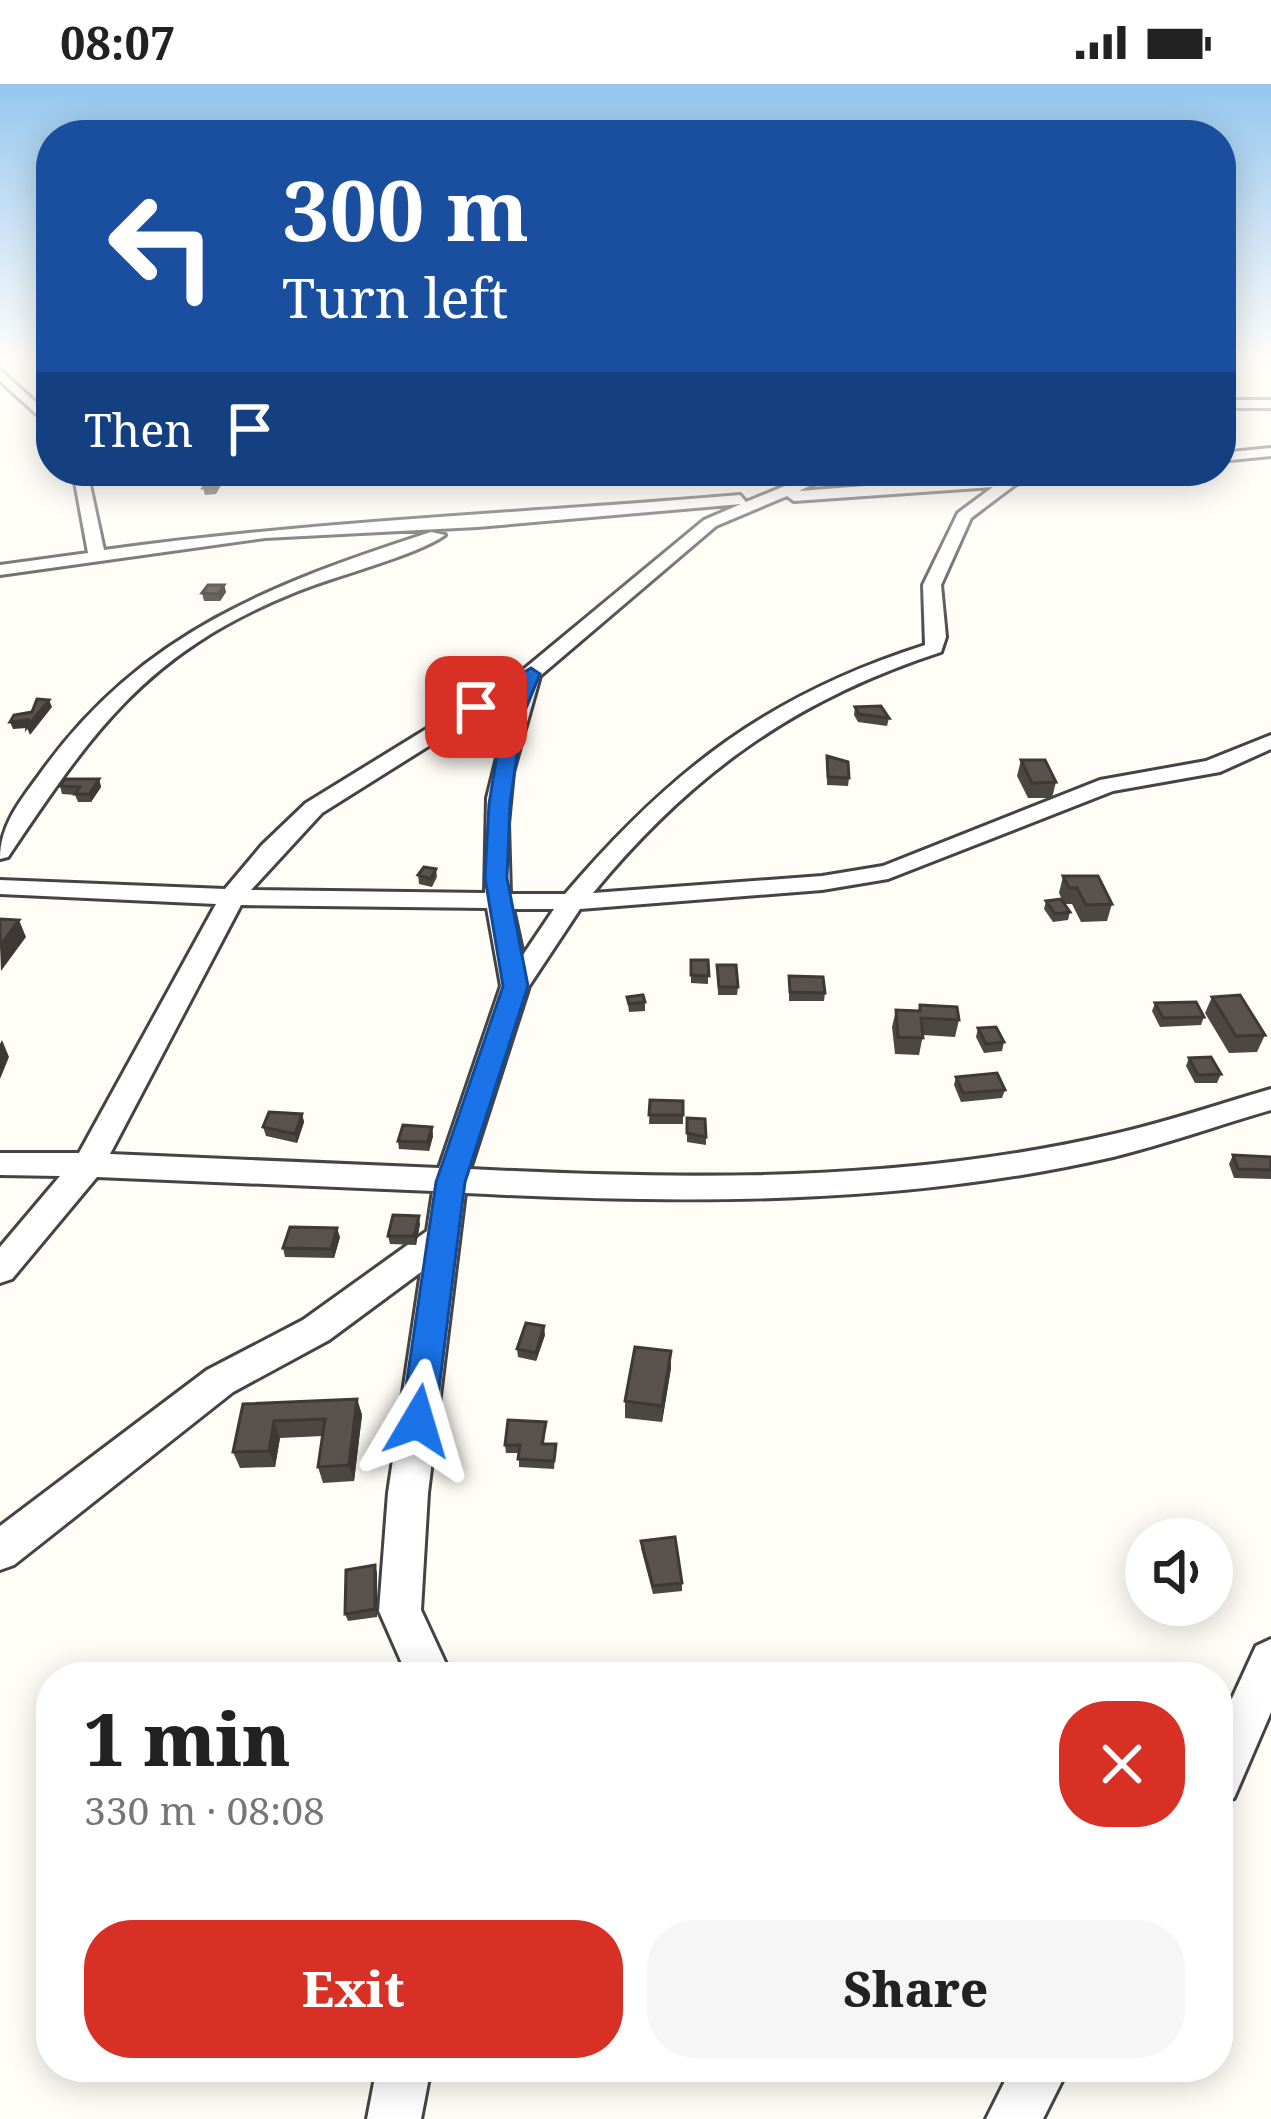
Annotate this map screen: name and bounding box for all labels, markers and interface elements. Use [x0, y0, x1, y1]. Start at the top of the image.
text: 08:07 [60, 12, 175, 73]
text: 300 m [282, 151, 529, 266]
icon: left [84, 168, 240, 324]
text: Turn left [282, 260, 508, 334]
icon: arrive [217, 396, 283, 462]
text: Then [84, 399, 193, 460]
pin [425, 656, 527, 758]
icon: arrive [443, 674, 509, 740]
position arrow [355, 1358, 481, 1484]
map controls [1125, 1518, 1233, 1626]
button: sound [1125, 1518, 1233, 1626]
text: 1 min [84, 1689, 291, 1787]
button: close [1059, 1701, 1185, 1827]
text: 330 m · 08:08 [84, 1783, 325, 1836]
button: Exit [84, 1920, 623, 2058]
button: Share [647, 1920, 1185, 2058]

